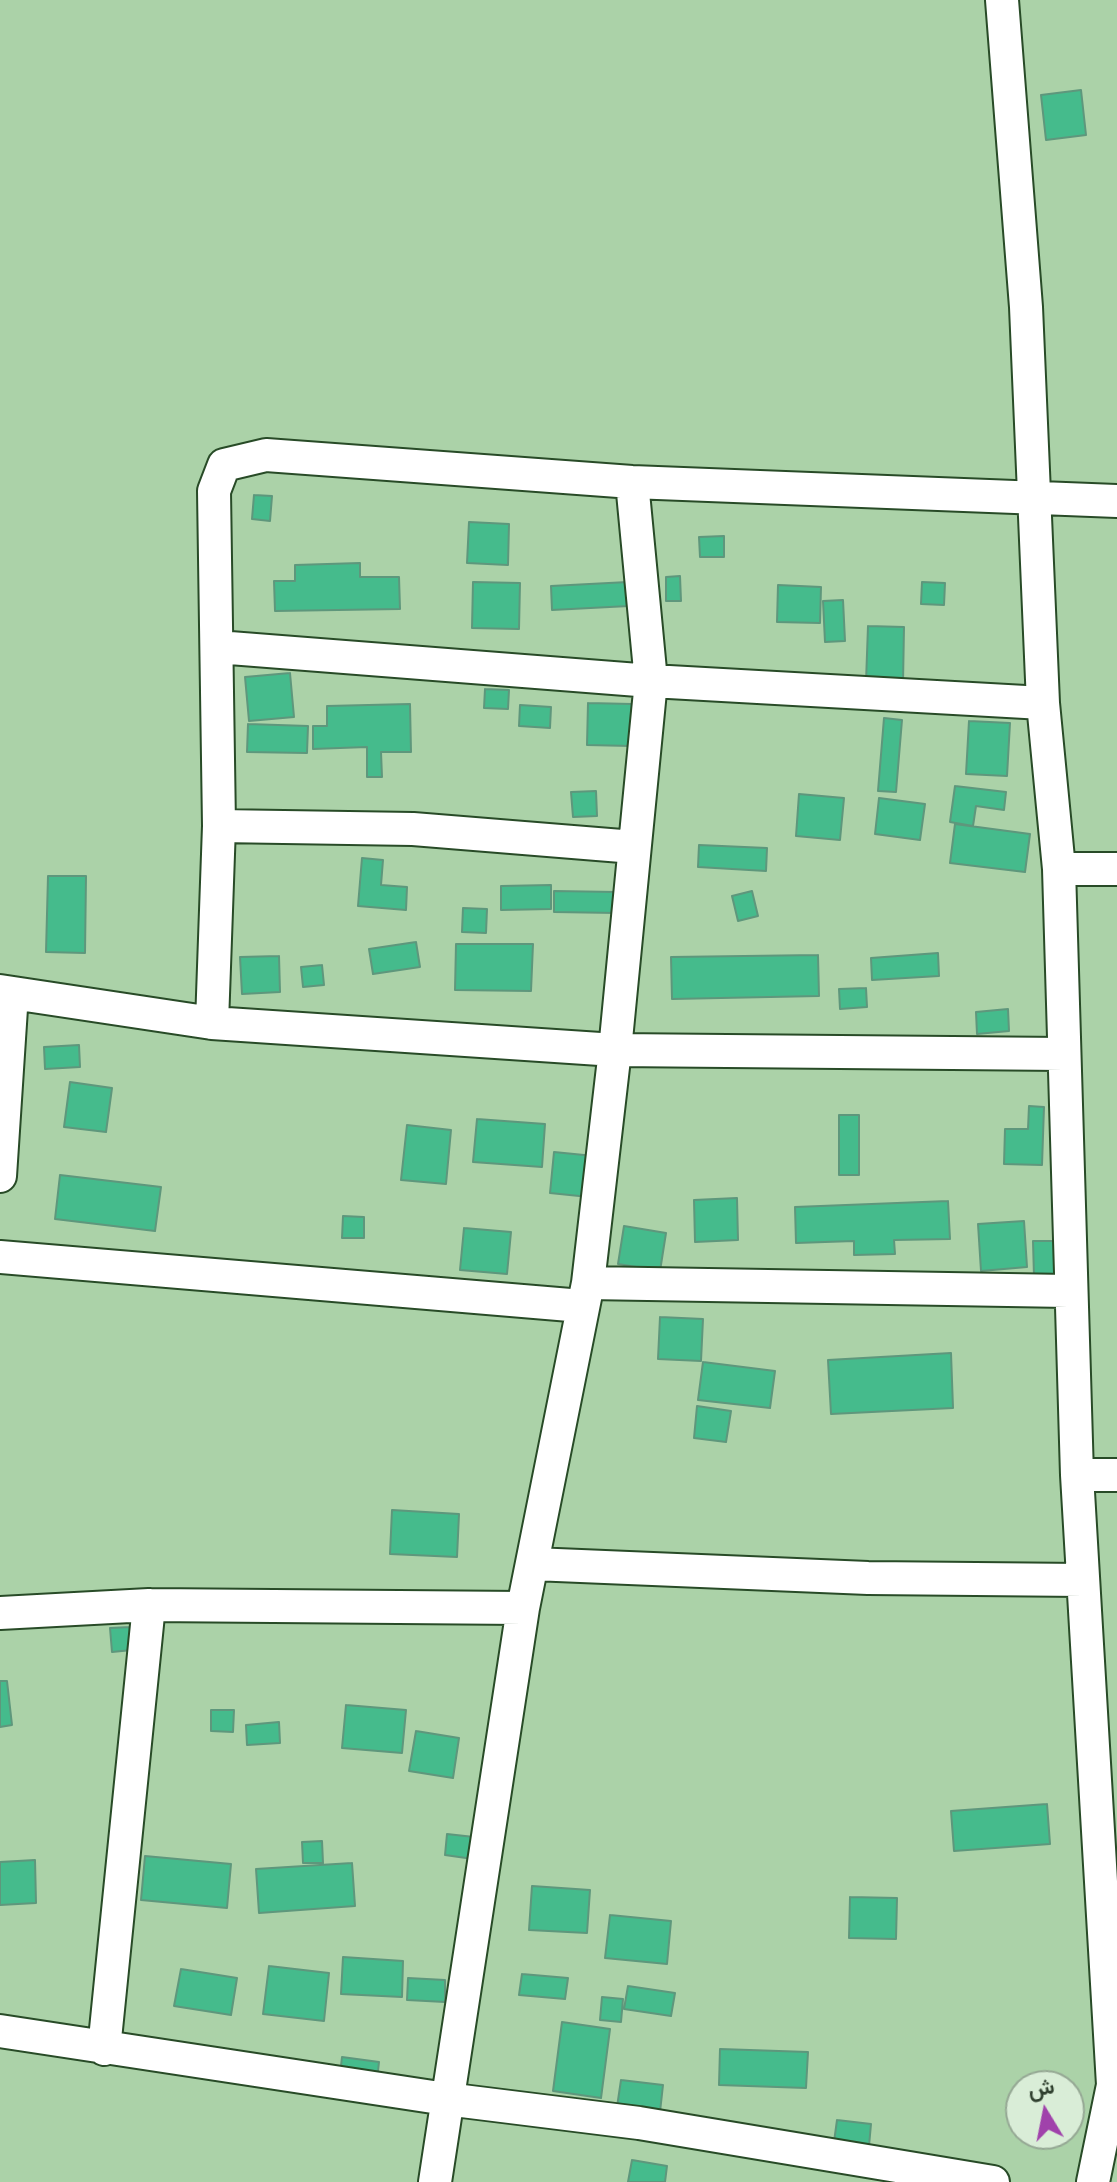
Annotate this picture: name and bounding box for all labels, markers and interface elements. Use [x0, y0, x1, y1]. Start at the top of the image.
north arrow [1005, 2070, 1085, 2150]
text: ش [1026, 2071, 1057, 2105]

